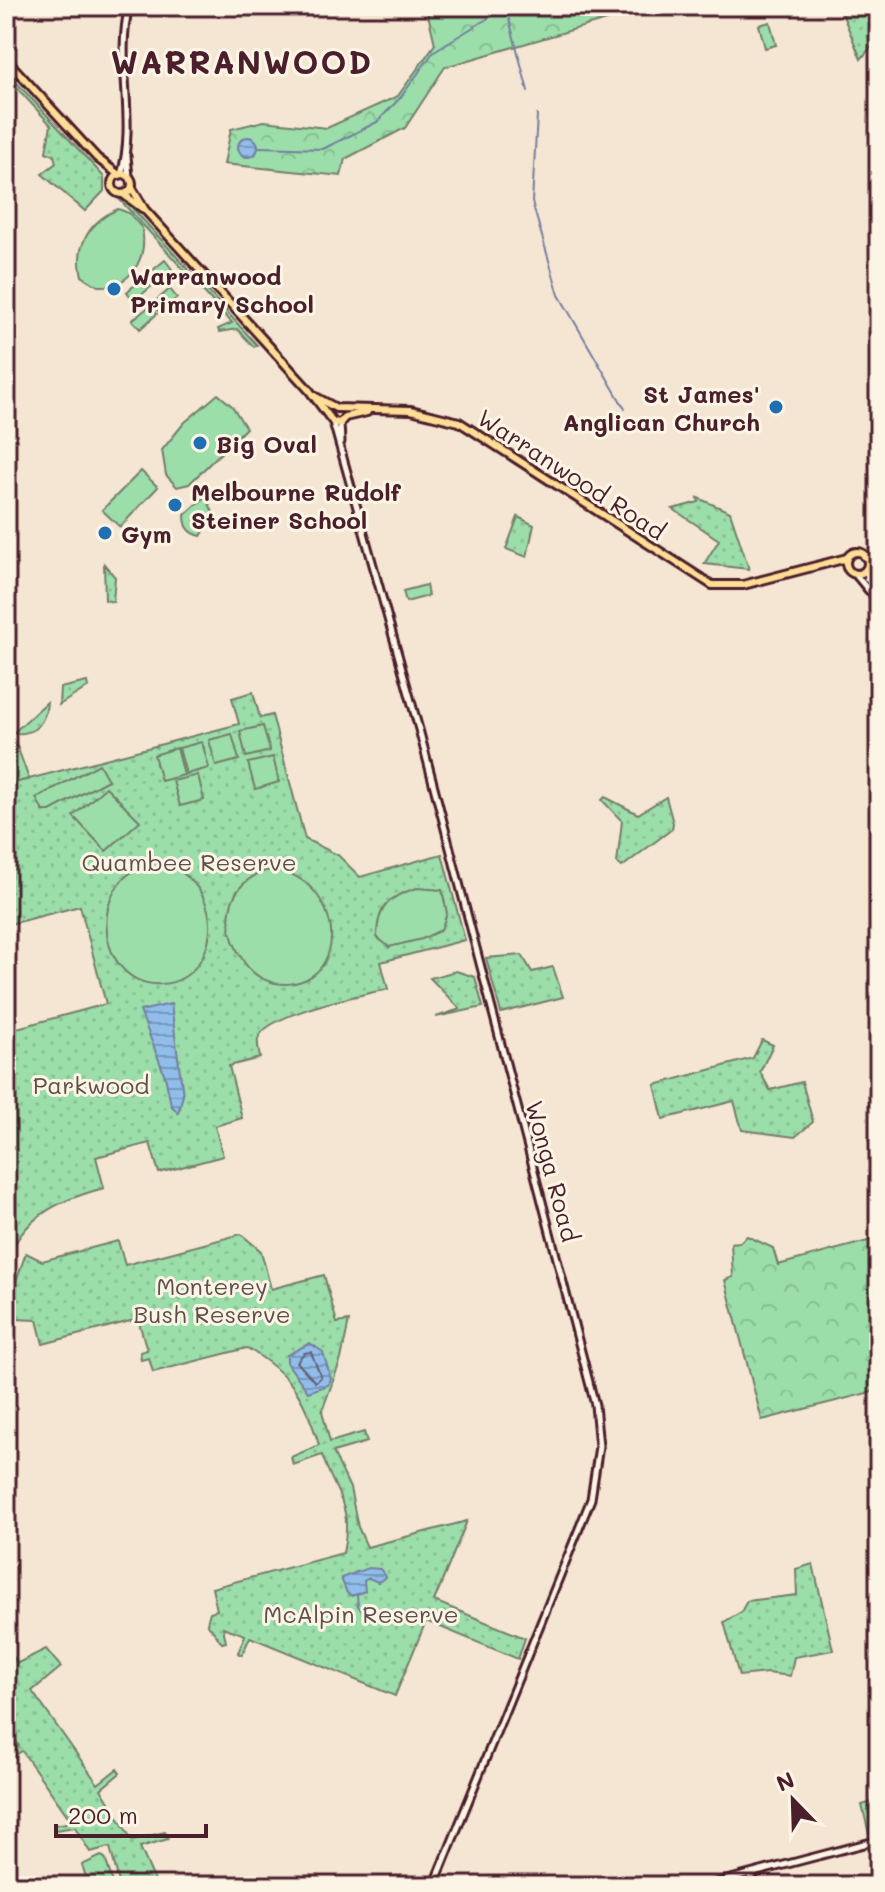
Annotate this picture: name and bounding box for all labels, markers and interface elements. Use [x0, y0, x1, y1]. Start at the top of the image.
district label: WARRANWOOD [111, 40, 373, 82]
place label: Warranwood Primary School [130, 260, 314, 319]
marker: Warranwood Primary School [105, 280, 123, 298]
place label: St James' Anglican Church [563, 378, 760, 437]
marker: St James' Anglican Church [767, 398, 785, 416]
street label: Warranwood Road [472, 402, 672, 546]
place label: Big Oval [216, 428, 317, 459]
marker: Big Oval [191, 434, 209, 452]
place label: Melbourne Rudolf Steiner School [191, 476, 402, 535]
marker: Melbourne Rudolf Steiner School [166, 496, 184, 514]
place label: Gym [121, 518, 172, 549]
marker: Gym [96, 524, 114, 542]
park label: Quambee Reserve [82, 846, 297, 877]
park label: Parkwood [33, 1069, 149, 1100]
street label: Wonga Road [519, 1097, 587, 1245]
park label: Monterey Bush Reserve [133, 1270, 291, 1329]
park label: McAlpin Reserve [263, 1598, 459, 1629]
north arrow [753, 1760, 833, 1840]
text: N [772, 1765, 798, 1798]
scale bar [56, 1788, 206, 1838]
text: 200 m [68, 1799, 138, 1830]

